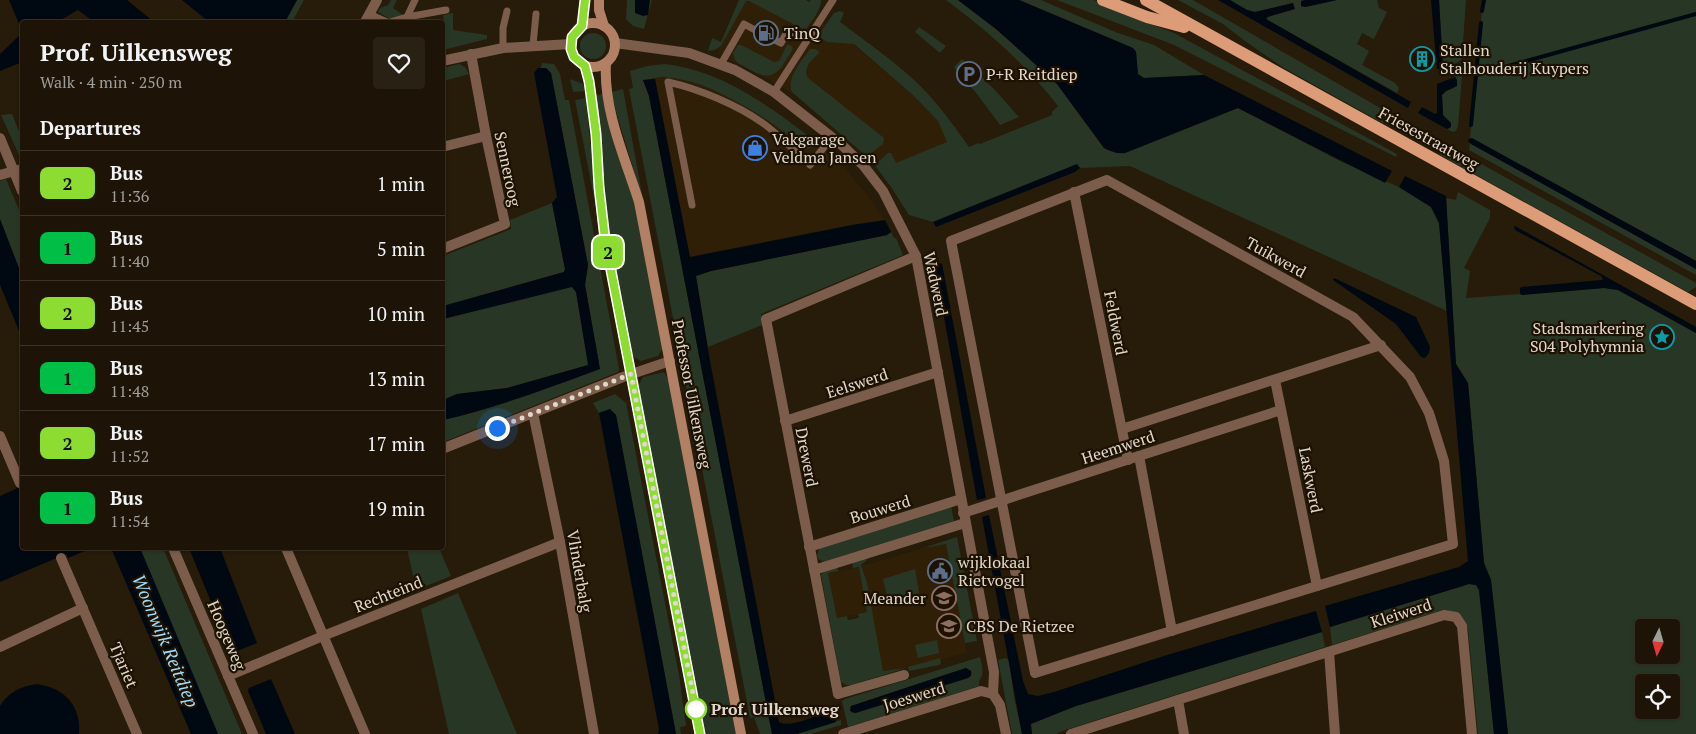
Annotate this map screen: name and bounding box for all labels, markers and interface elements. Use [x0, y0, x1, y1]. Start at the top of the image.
fuel station icon: TinQ [753, 20, 779, 46]
place label: TinQ [784, 22, 821, 44]
text: Prof. Uilkensweg [40, 36, 232, 68]
button: heart [373, 37, 425, 89]
place label: Stallen Stalhouderij Kuypers [1440, 39, 1589, 79]
building icon: Stallen Stalhouderij Kuypers [1409, 46, 1435, 72]
parking icon: P+R Reitdiep [956, 61, 982, 87]
place label: P+R Reitdiep [986, 63, 1078, 85]
text: Walk · 4 min · 250 m [40, 71, 182, 93]
street label: Friesestraatweg [1375, 101, 1484, 175]
text: Departures [40, 115, 141, 140]
place label: Vakgarage Veldma Jansen [772, 128, 877, 168]
street label: Senneroog [489, 130, 527, 209]
shop icon: Vakgarage Veldma Jansen [742, 135, 768, 161]
text: Bus [110, 160, 143, 185]
text: 2 [62, 171, 73, 195]
text: 1 min [377, 171, 425, 196]
text: 11:36 [110, 185, 149, 207]
text: Bus [110, 225, 143, 250]
street label: Tuikwerd [1242, 231, 1310, 283]
text: 1 [62, 236, 73, 260]
text: 5 min [377, 236, 425, 261]
line badge: 2 [592, 236, 624, 268]
text: 2 [603, 240, 613, 264]
text: 11:40 [110, 250, 149, 272]
street label: Wadwerd [918, 250, 954, 318]
street label: Feldwerd [1099, 289, 1133, 357]
text: Bus [110, 290, 143, 315]
text: 2 [62, 301, 73, 325]
text: 10 min [367, 301, 425, 326]
text: 11:45 [110, 315, 149, 337]
place label: Stadsmarkering S04 Polyhymnia [1530, 317, 1645, 357]
street label: Professor Uilkensweg [667, 318, 717, 471]
place icon: Stadsmarkering S04 Polyhymnia [1649, 324, 1675, 350]
text: Bus [110, 355, 143, 380]
street label: Eelswerd [823, 363, 891, 403]
text: 1 [62, 366, 73, 390]
text: 13 min [367, 366, 425, 391]
text: 11:48 [110, 380, 149, 402]
your location [485, 416, 510, 441]
text: Bus [110, 420, 143, 445]
street label: Drewerd [790, 425, 824, 489]
street label: Heemwerd [1078, 425, 1158, 469]
text: 2 [62, 431, 73, 455]
text: 17 min [367, 431, 425, 456]
text: 11:52 [110, 445, 149, 467]
street label: Laskwerd [1294, 445, 1328, 515]
text: Bus [110, 485, 143, 510]
street label: Bouwerd [847, 489, 913, 529]
text: 1 [62, 496, 73, 520]
text: 19 min [367, 496, 425, 521]
text: 11:54 [110, 510, 149, 532]
street label: Vlinderbalg [562, 528, 598, 614]
place label: wijklokaal Rietvogel [957, 551, 1030, 591]
public building icon: wijklokaal Rietvogel [927, 558, 953, 584]
water label: Woonwijk Reitdiep [127, 570, 205, 711]
street label: Rechteind [351, 570, 426, 618]
school or university icon: Meander [931, 585, 957, 611]
place label: Meander [863, 587, 927, 609]
street label: Kleiwerd [1368, 593, 1434, 633]
street label: Hoogeweg [202, 597, 252, 674]
school or university icon: CBS De Rietzee [936, 613, 962, 639]
place label: CBS De Rietzee [966, 615, 1075, 637]
north arrow [1635, 619, 1680, 664]
map controls [1635, 619, 1680, 719]
street label: Tjariet [105, 639, 143, 691]
button: locate [1635, 674, 1680, 719]
street label: Joeswerd [880, 676, 948, 716]
marker: Prof. Uilkensweg [685, 698, 707, 720]
place label: Prof. Uilkensweg [711, 698, 840, 720]

